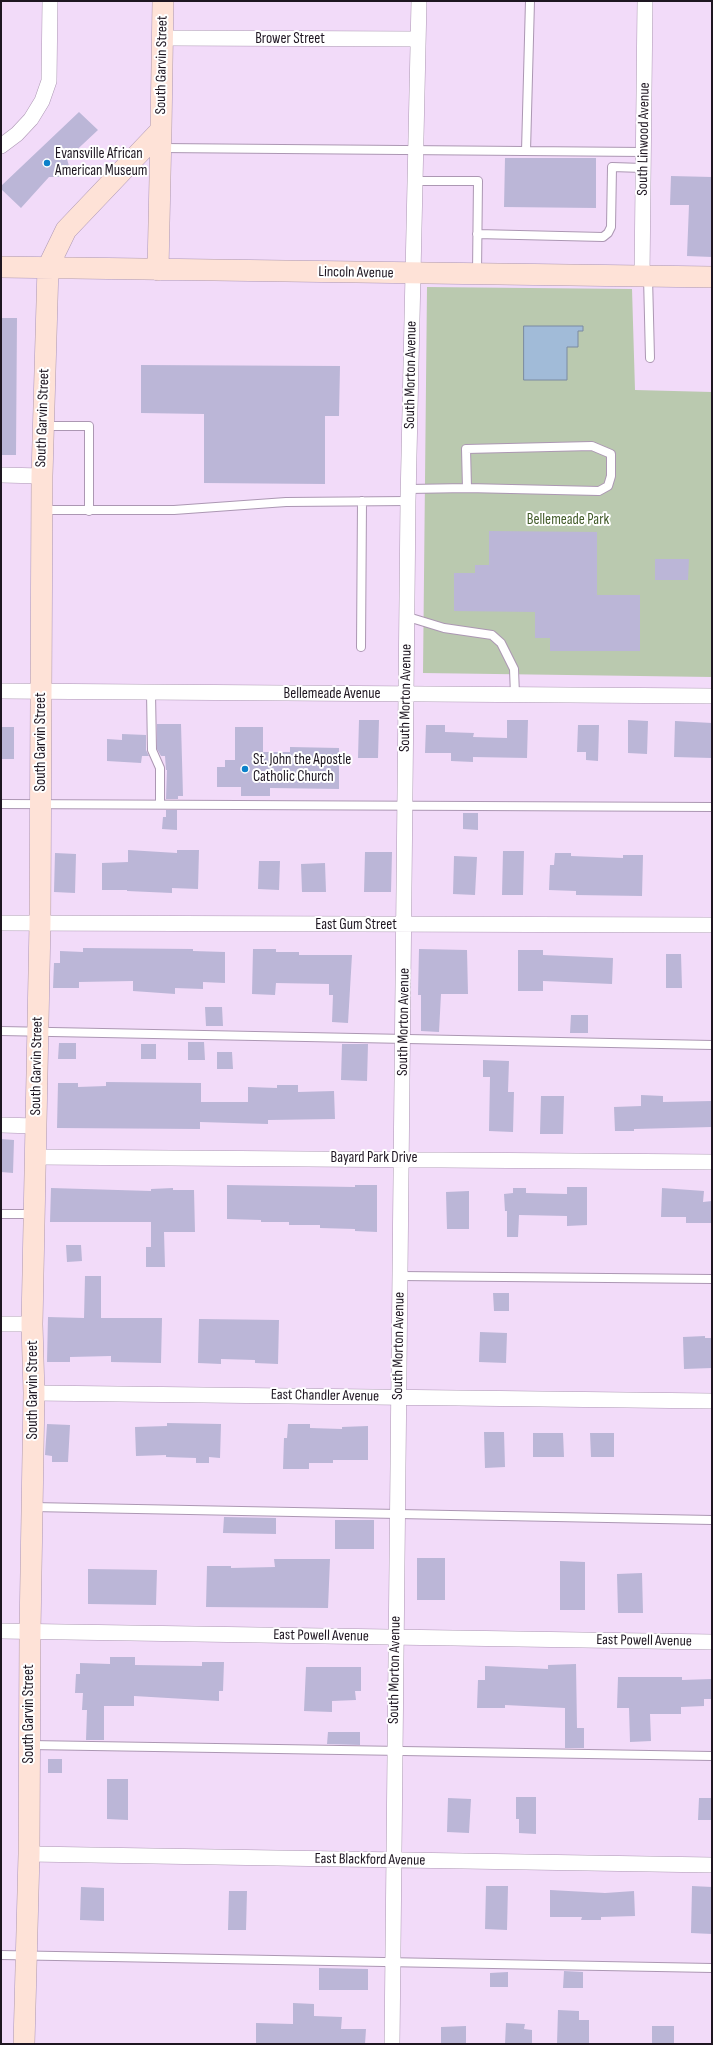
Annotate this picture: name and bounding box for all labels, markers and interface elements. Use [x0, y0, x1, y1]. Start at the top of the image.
street label: South Garvin Street [152, 15, 172, 115]
street label: Brower Street [255, 30, 325, 48]
street label: South Linwood Avenue [634, 82, 654, 196]
place label: Evansville African American Museum [55, 145, 147, 180]
marker: Evansville African American Museum [42, 158, 52, 168]
street label: Lincoln Avenue [318, 263, 394, 283]
street label: South Morton Avenue [401, 321, 421, 429]
street label: South Garvin Street [32, 368, 54, 468]
park label: Bellemeade Park [527, 511, 609, 529]
street label: South Morton Avenue [396, 644, 416, 752]
street label: Bellemeade Avenue [283, 685, 381, 703]
street label: South Garvin Street [32, 693, 50, 791]
place label: St. John the Apostle Catholic Church [253, 751, 351, 786]
marker: St. John the Apostle Catholic Church [240, 764, 250, 774]
street label: East Gum Street [315, 916, 397, 934]
street label: South Morton Avenue [394, 968, 414, 1076]
street label: South Garvin Street [27, 1016, 47, 1116]
street label: Bayard Park Drive [331, 1149, 417, 1167]
street label: South Morton Avenue [389, 1292, 409, 1400]
street label: South Garvin Street [24, 1341, 42, 1439]
street label: East Chandler Avenue [271, 1386, 379, 1406]
street label: South Morton Avenue [385, 1616, 405, 1724]
street label: East Powell Avenue [273, 1626, 369, 1646]
street label: East Powell Avenue [596, 1631, 692, 1651]
street label: South Garvin Street [20, 1665, 38, 1763]
street label: East Blackford Avenue [315, 1850, 425, 1870]

